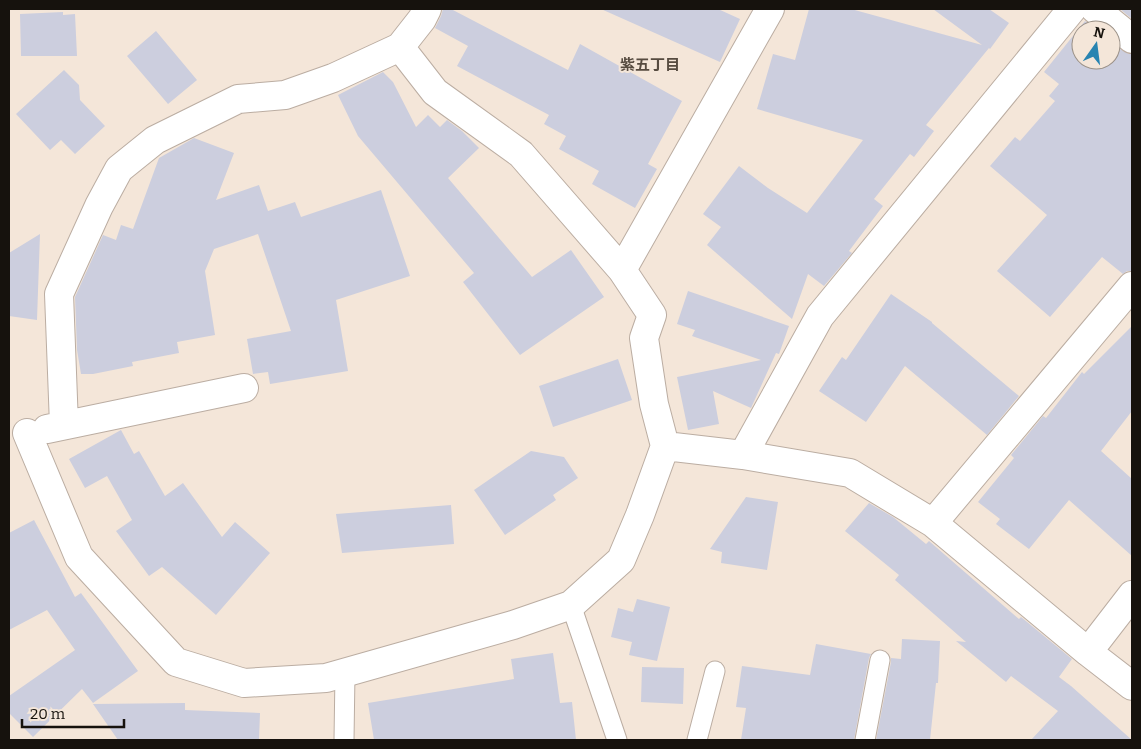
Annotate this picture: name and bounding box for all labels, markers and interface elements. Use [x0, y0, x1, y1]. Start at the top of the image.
north arrow [1071, 20, 1121, 70]
text: N [1092, 23, 1107, 42]
district label: 紫五丁目 [620, 56, 680, 74]
scale bar [22, 696, 125, 728]
text: 20 m [30, 705, 66, 723]

